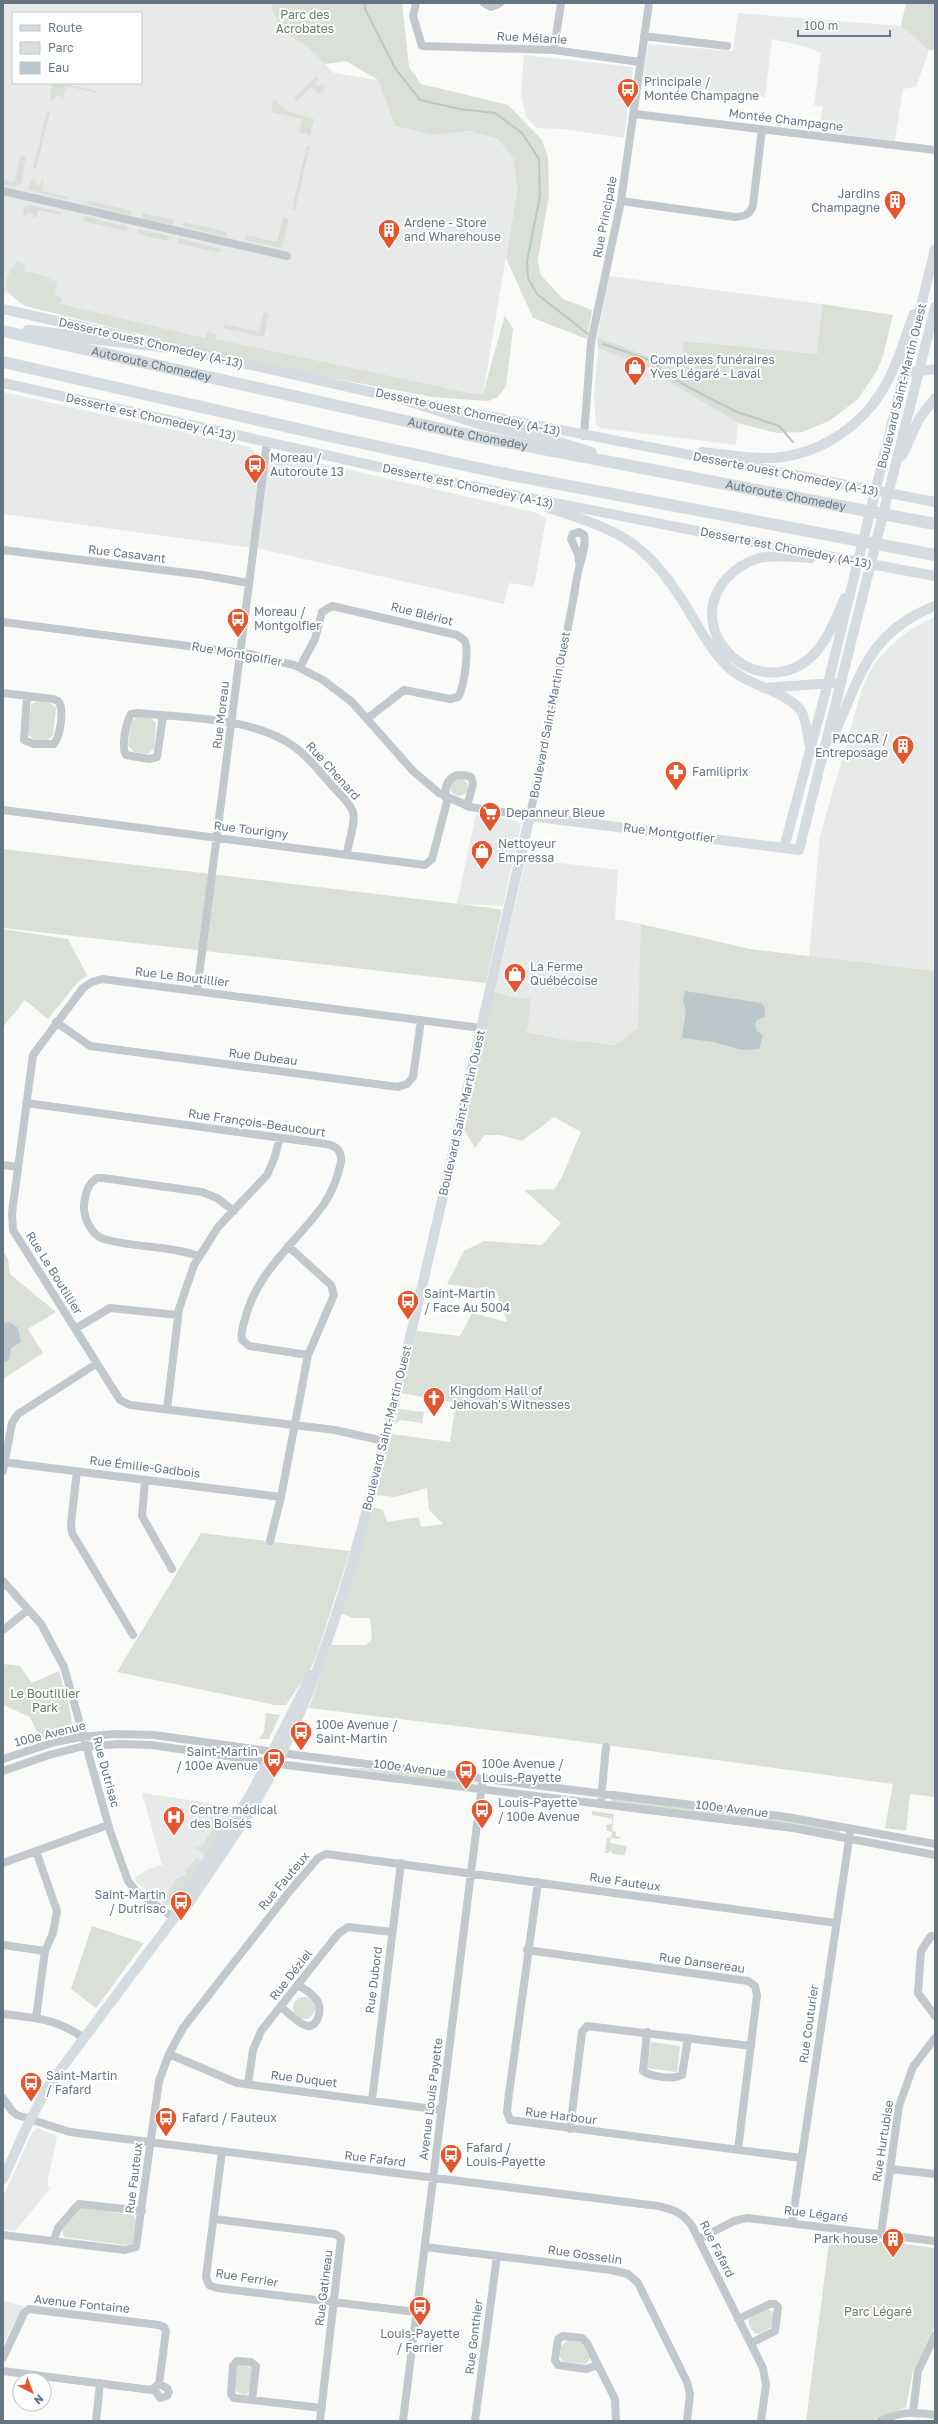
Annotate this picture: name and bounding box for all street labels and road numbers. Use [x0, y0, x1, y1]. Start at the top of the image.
street label: Rue Mélanie [496, 28, 568, 47]
street label: Montée Champagne [728, 105, 844, 134]
street label: Rue Principale [589, 175, 620, 259]
street label: Boulevard Saint-Martin Ouest [874, 302, 929, 470]
street label: Desserte ouest Chomedey (A-13) [57, 314, 245, 371]
street label: Autoroute Chomedey [90, 343, 213, 384]
street label: Desserte ouest Chomedey (A-13) [374, 385, 562, 438]
street label: Desserte est Chomedey (A-13) [64, 390, 238, 443]
street label: Autoroute Chomedey [406, 414, 529, 453]
street label: Desserte ouest Chomedey (A-13) [692, 448, 880, 499]
street label: Desserte est Chomedey (A-13) [381, 460, 555, 511]
street label: Autoroute Chomedey [725, 476, 848, 514]
street label: Desserte est Chomedey (A-13) [699, 523, 873, 572]
street label: Rue Casavant [87, 541, 167, 566]
street label: Rue Blériot [389, 599, 455, 629]
street label: Boulevard Saint-Martin Ouest [526, 630, 573, 800]
street label: Rue Montgolfier [190, 638, 284, 669]
street label: Rue Moreau [209, 680, 232, 750]
street label: Rue Chenard [303, 738, 364, 803]
street label: Rue Tourigny [213, 817, 290, 842]
street label: Rue Montgolfier [622, 819, 716, 846]
street label: Rue Le Boutillier [134, 963, 230, 990]
street label: Boulevard Saint-Martin Ouest [435, 1028, 488, 1197]
street label: Rue Dubeau [228, 1045, 298, 1068]
street label: Rue François-Beaucourt [187, 1105, 327, 1140]
street label: Rue Le Boutillier [23, 1229, 86, 1317]
street label: Boulevard Saint-Martin Ouest [359, 1344, 414, 1512]
street label: Rue Émilie-Gadbois [89, 1452, 201, 1481]
street label: 100e Avenue [13, 1717, 87, 1750]
street label: Rue Dutrisac [90, 1735, 123, 1810]
street label: 100e Avenue [373, 1756, 447, 1779]
street label: 100e Avenue [695, 1797, 769, 1820]
street label: Rue Fauteux [255, 1848, 313, 1913]
street label: Rue Fauteux [589, 1869, 662, 1894]
street label: Rue Déziel [266, 1946, 315, 2003]
street label: Rue Dubord [362, 1946, 385, 2014]
street label: Rue Dansereau [658, 1949, 746, 1976]
street label: Rue Couturier [796, 1983, 821, 2064]
street label: Avenue Louis Payette [416, 2037, 445, 2161]
street label: Rue Duquet [270, 2067, 339, 2090]
street label: Rue Hurtubise [869, 2099, 896, 2183]
street label: Rue Harbour [524, 2104, 598, 2127]
street label: Rue Fauteux [122, 2141, 145, 2214]
street label: Rue Fafard [344, 2147, 407, 2170]
street label: Rue Légaré [783, 2202, 849, 2225]
street label: Rue Fafard [697, 2218, 738, 2280]
street label: Rue Gosselin [547, 2242, 623, 2267]
street label: Rue Gatineau [311, 2249, 336, 2327]
street label: Rue Ferrier [215, 2265, 280, 2290]
street label: Avenue Fontaine [34, 2291, 131, 2316]
street label: Rue Gonthier [461, 2298, 486, 2375]

